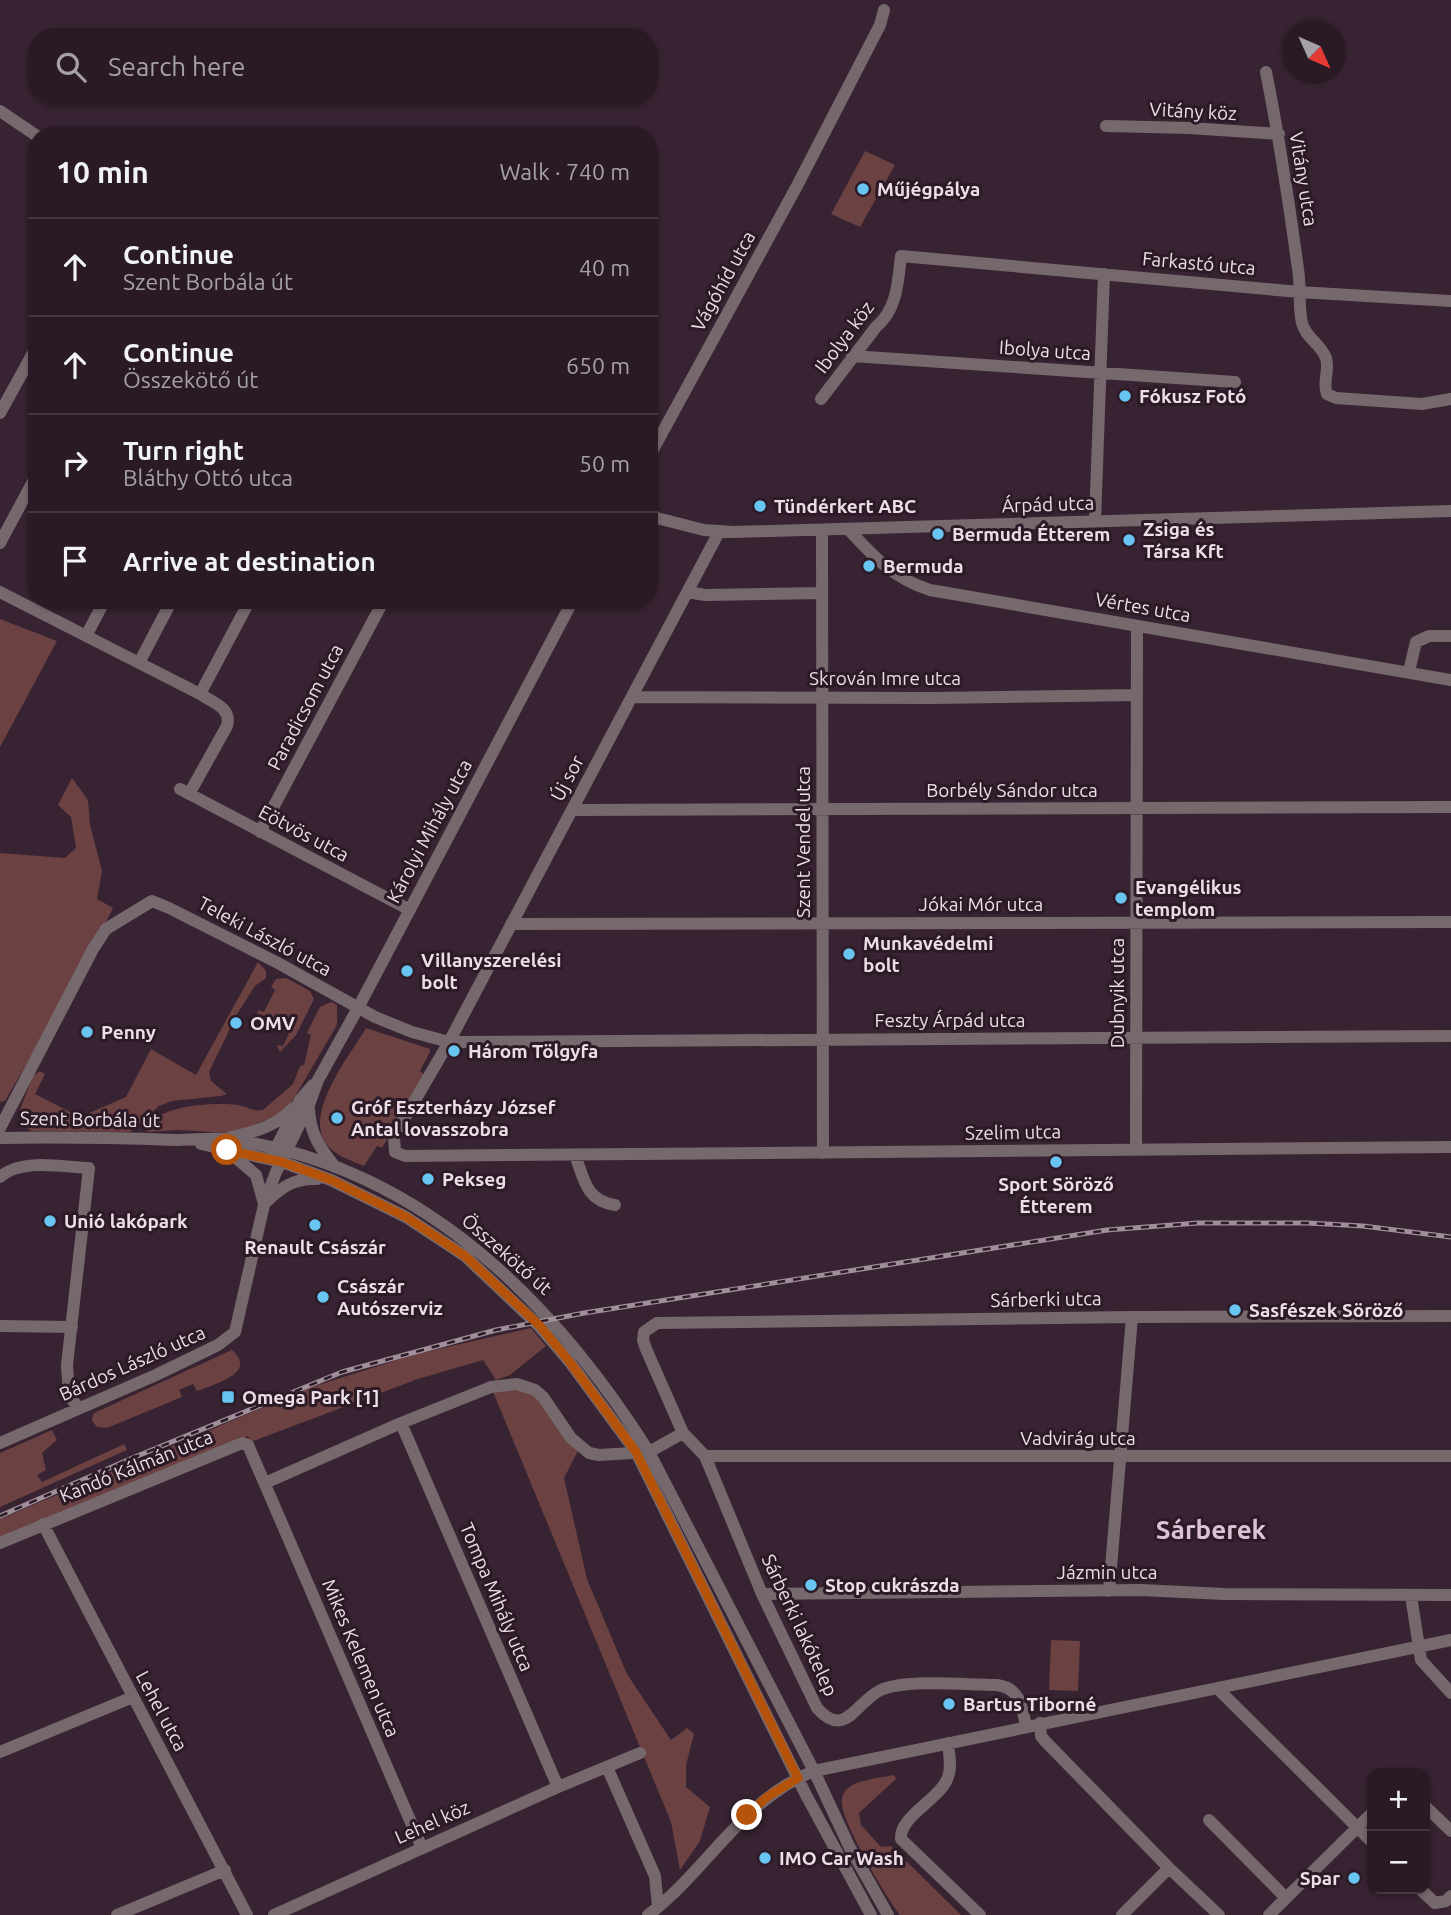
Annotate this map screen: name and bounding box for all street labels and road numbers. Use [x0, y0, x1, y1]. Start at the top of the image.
street label: Vitány köz [1149, 98, 1238, 124]
street label: Vitány utca [1286, 130, 1322, 228]
street label: Vágóhíd utca [686, 227, 760, 335]
street label: Farkastó utca [1141, 247, 1257, 279]
street label: Ibolya köz [810, 297, 878, 377]
street label: Ibolya utca [998, 336, 1092, 364]
street label: Árpád utca [1001, 491, 1095, 517]
street label: Vértes utca [1094, 588, 1192, 626]
street label: Paradicsom utca [263, 640, 347, 774]
street label: Skrován Imre utca [809, 667, 961, 689]
street label: Új sor [546, 751, 588, 805]
street label: Károlyi Mihály utca [382, 755, 476, 907]
street label: Szent Vendel utca [792, 766, 814, 918]
street label: Borbély Sándor utca [926, 779, 1098, 801]
street label: Eötvös utca [255, 800, 353, 866]
street label: Teleki László utca [195, 892, 335, 980]
street label: Jókai Mór utca [919, 893, 1043, 915]
street label: Dubnyik utca [1106, 938, 1128, 1048]
street label: Feszty Árpád utca [874, 1009, 1026, 1031]
street label: Szent Borbála út [20, 1107, 161, 1131]
street label: Szelim utca [965, 1120, 1061, 1144]
street label: Összekötő út [458, 1209, 557, 1299]
street label: Sárberki utca [990, 1287, 1102, 1311]
street label: Bárdos László utca [56, 1321, 208, 1405]
street label: Kandó Kálmán utca [56, 1425, 216, 1507]
street label: Vadvirág utca [1020, 1427, 1136, 1449]
street label: Tompa Mihály utca [456, 1519, 538, 1675]
street label: Sárberki lakótelep [758, 1551, 842, 1699]
street label: Jázmin utca [1057, 1561, 1157, 1583]
street label: Mikes Kelemen utca [318, 1576, 404, 1740]
street label: Lehel utca [132, 1667, 192, 1755]
street label: Lehel köz [391, 1796, 473, 1848]

